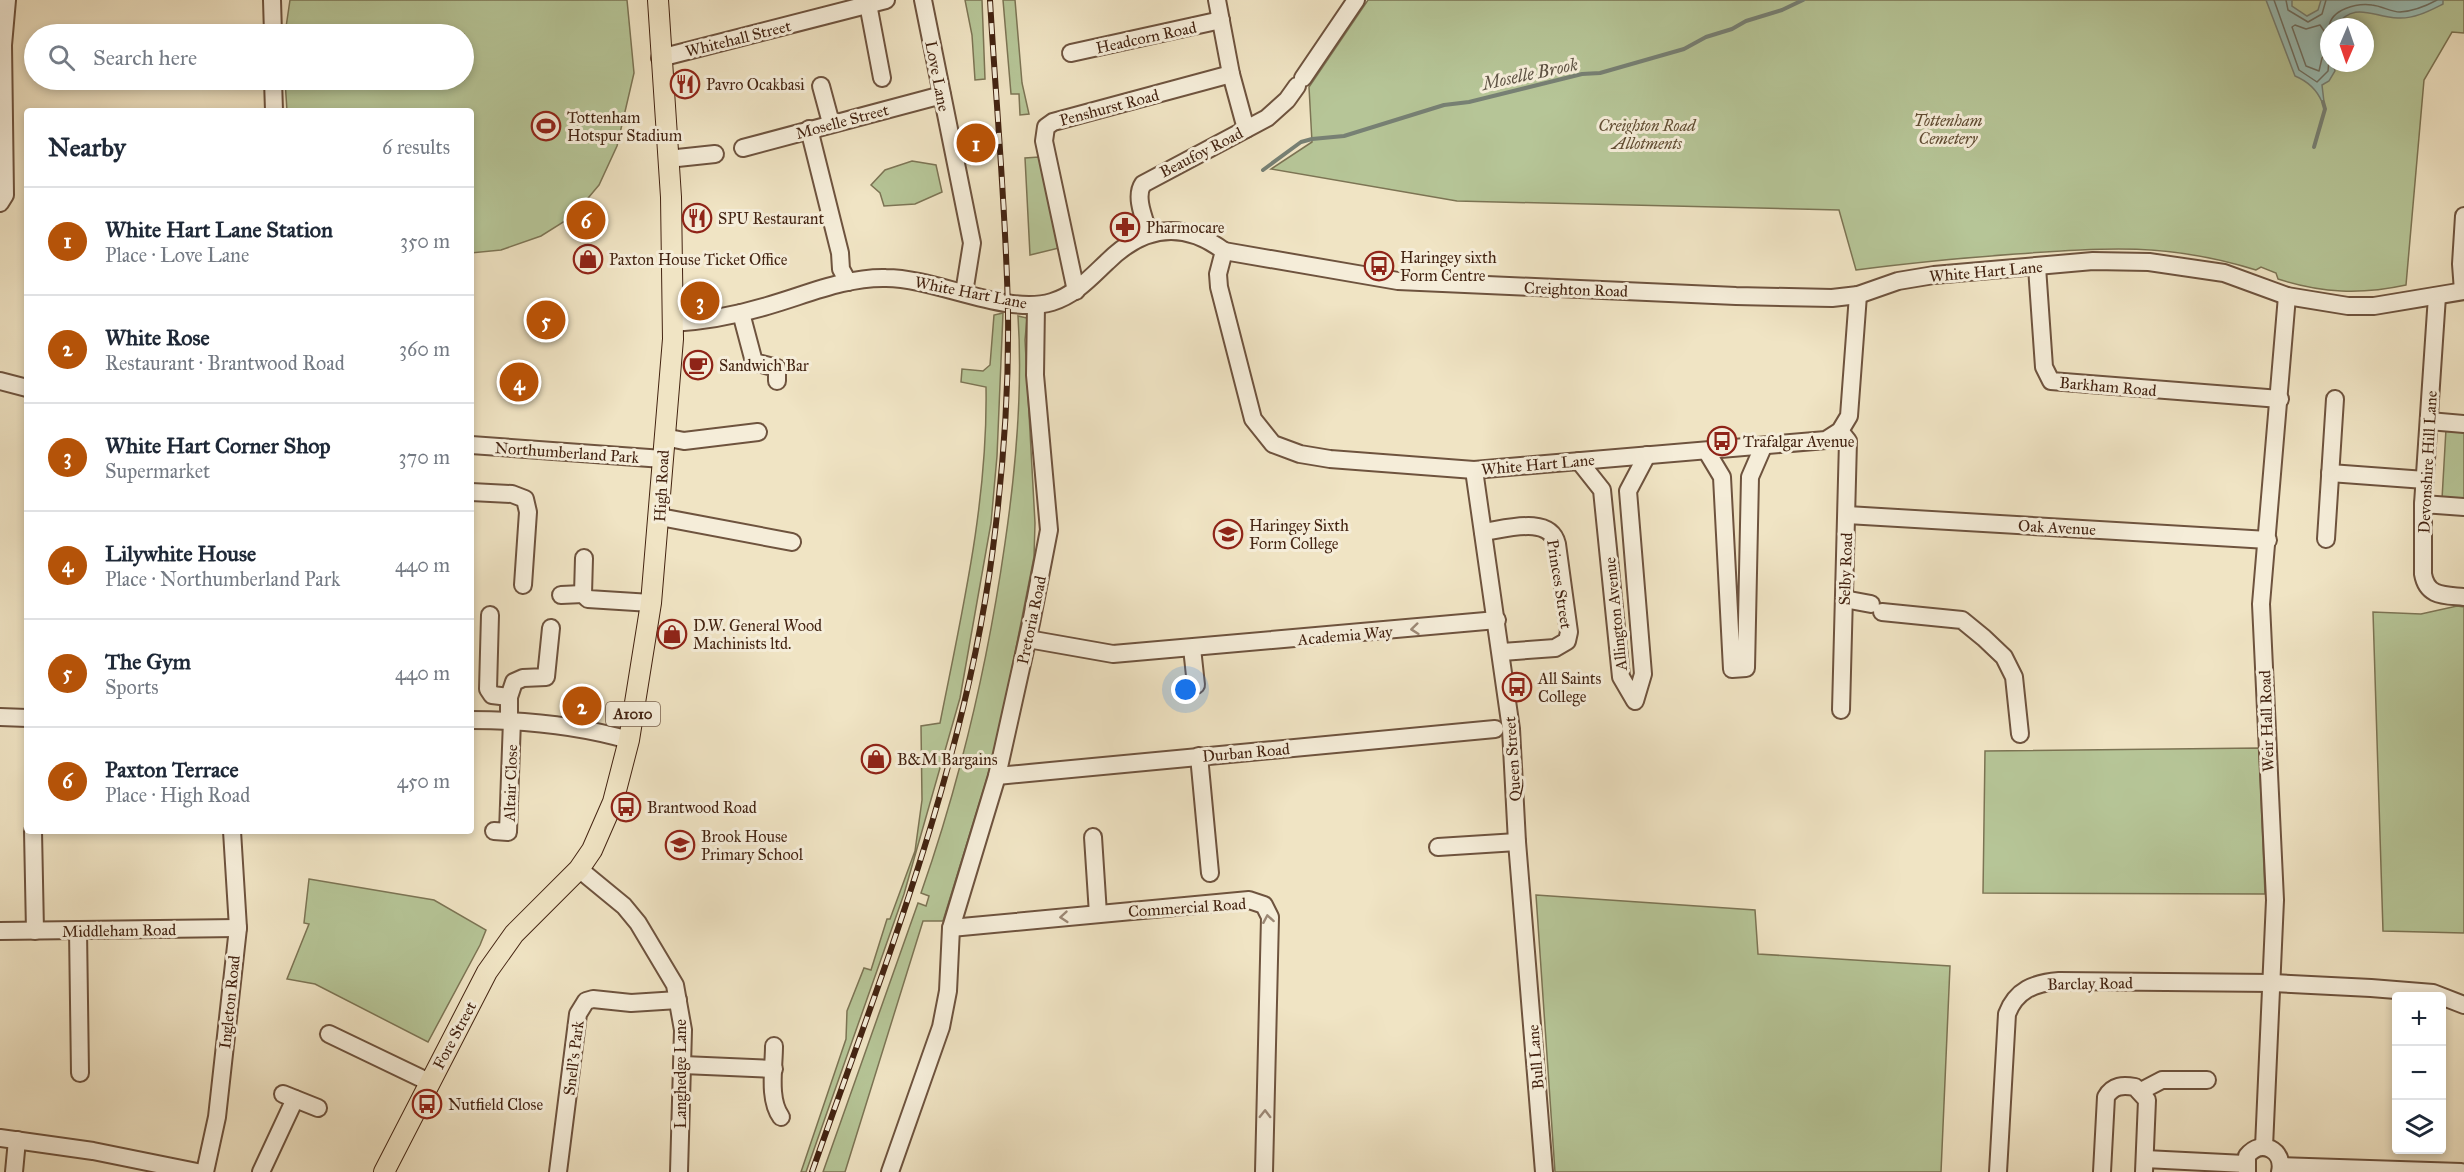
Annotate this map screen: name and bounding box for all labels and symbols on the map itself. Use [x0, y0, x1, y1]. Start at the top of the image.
street label: Whitehall Street [683, 16, 793, 61]
street label: Headcorn Road [1094, 18, 1198, 57]
north arrow [2320, 18, 2374, 72]
street label: Love Lane [921, 39, 954, 113]
water label: Moselle Brook [1478, 53, 1580, 95]
restaurant icon: Pavro Ocakbasi [669, 68, 701, 100]
place label: Pavro Ocakbasi [706, 75, 805, 94]
street label: Penshurst Road [1057, 85, 1161, 130]
street label: Moselle Street [794, 100, 891, 143]
place label: Tottenham Hotspur Stadium [567, 108, 683, 145]
sports icon: Tottenham Hotspur Stadium [530, 110, 562, 142]
park label: Tottenham Cemetery [1914, 111, 1983, 148]
park label: Creighton Road Allotments [1598, 116, 1697, 153]
pin: 1 [956, 120, 996, 166]
street label: Beaufoy Road [1156, 123, 1246, 182]
pin: 6 [566, 198, 606, 242]
restaurant icon: SPU Restaurant [681, 202, 713, 234]
place label: SPU Restaurant [718, 209, 824, 228]
pharmacy icon: Pharmocare [1109, 211, 1141, 243]
place label: Pharmocare [1146, 218, 1225, 237]
shop icon: Paxton House Ticket Office [572, 243, 604, 275]
place label: Haringey sixth Form Centre [1400, 248, 1497, 285]
place label: Paxton House Ticket Office [609, 250, 788, 269]
bus stop icon: Haringey sixth Form Centre [1363, 250, 1395, 282]
street label: White Hart Lane [1928, 257, 2044, 286]
street label: White Hart Lane [913, 272, 1029, 313]
pin: 3 [680, 278, 720, 324]
street label: Creighton Road [1524, 278, 1628, 302]
pin: 5 [526, 298, 566, 342]
cafe icon: Sandwich Bar [682, 349, 714, 381]
place label: Sandwich Bar [719, 356, 809, 375]
pin: 4 [500, 360, 538, 404]
street label: Barkham Road [2059, 373, 2157, 400]
street label: Devonshire Hill Lane [2414, 390, 2441, 534]
bus stop icon: Trafalgar Avenue [1706, 425, 1738, 457]
place label: Trafalgar Avenue [1743, 432, 1855, 452]
street label: Northumberland Park [494, 438, 640, 467]
street label: High Road [650, 450, 674, 523]
street label: White Hart Lane [1480, 450, 1596, 479]
place label: Haringey Sixth Form College [1249, 516, 1349, 554]
street label: Oak Avenue [2018, 516, 2097, 539]
school or university icon: Haringey Sixth Form College [1212, 518, 1244, 550]
street label: Selby Road [1835, 532, 1856, 606]
street label: Princes Street [1543, 538, 1576, 631]
street label: Allington Avenue [1600, 556, 1632, 673]
street label: Pretoria Road [1013, 574, 1050, 666]
place label: D.W. General Wood Machinists ltd. [693, 616, 822, 653]
shop icon: D.W. General Wood Machinists ltd. [656, 618, 688, 650]
street label: Academia Way [1296, 622, 1394, 649]
one-way arrow [1410, 622, 1419, 635]
place label: All Saints College [1537, 669, 1601, 707]
street label: Weir Hall Road [2255, 670, 2278, 772]
bus stop icon: All Saints College [1501, 671, 1533, 703]
your location [1171, 675, 1200, 704]
pin: 2 [562, 684, 602, 728]
road number: A1010 [606, 702, 660, 726]
street label: Queen Street [1500, 716, 1525, 802]
street label: Durban Road [1201, 739, 1291, 766]
shop icon: B&M Bargains [860, 743, 892, 775]
street label: Altair Close [500, 744, 521, 823]
place label: B&M Bargains [897, 750, 998, 770]
bus stop icon: Brantwood Road [610, 791, 642, 823]
place label: Brantwood Road [647, 798, 757, 817]
place label: Brook House Primary School [701, 827, 804, 864]
school or university icon: Brook House Primary School [664, 829, 696, 861]
street label: Commercial Road [1127, 894, 1247, 921]
one-way arrow [1060, 910, 1069, 923]
one-way arrow [1262, 914, 1274, 924]
street label: Middleham Road [62, 920, 176, 941]
street label: Ingleton Road [215, 954, 245, 1050]
street label: Barclay Road [2047, 973, 2133, 994]
street label: Fore Street [429, 998, 480, 1072]
street label: Snell's Park [559, 1019, 588, 1097]
street label: Langhedge Lane [671, 1019, 691, 1129]
street label: Bull Lane [1523, 1023, 1548, 1090]
bus stop icon: Nutfield Close [411, 1088, 443, 1120]
place label: Nutfield Close [448, 1095, 543, 1114]
one-way arrow [1259, 1109, 1271, 1118]

